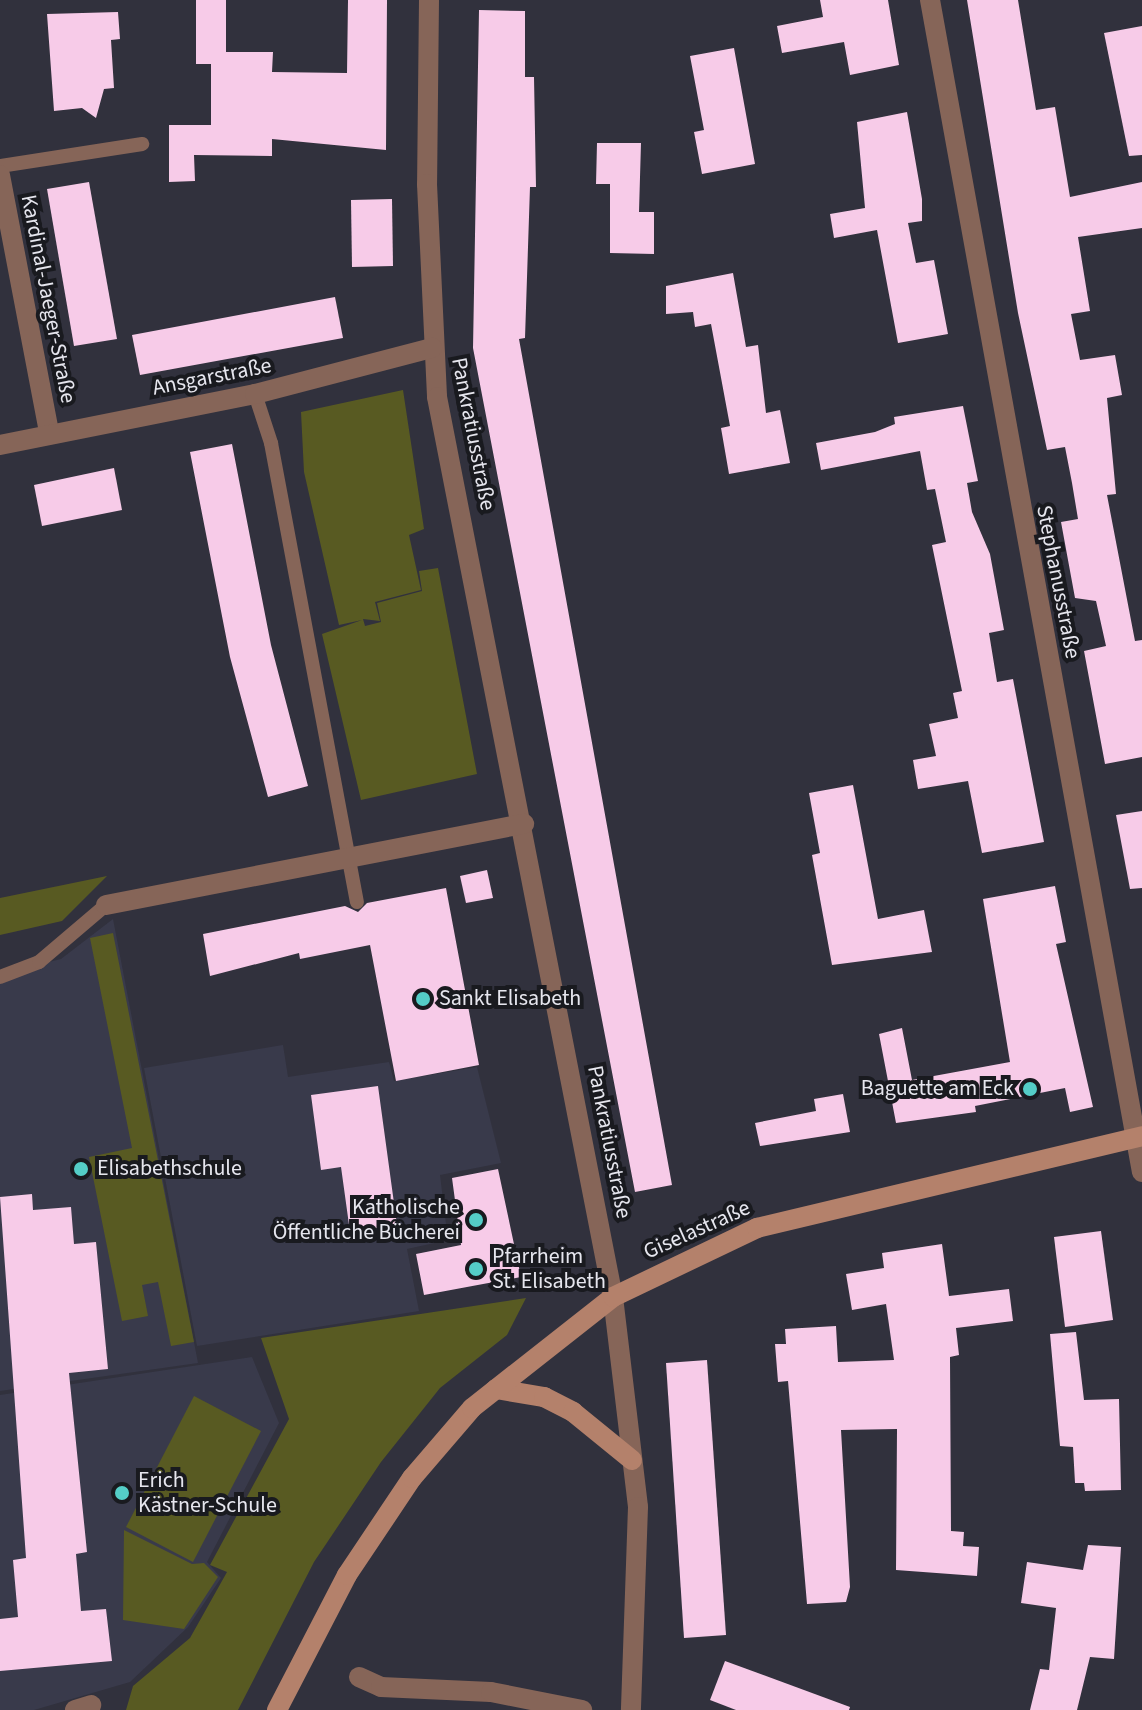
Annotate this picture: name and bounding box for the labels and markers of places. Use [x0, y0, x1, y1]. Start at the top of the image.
place label: Sankt Elisabeth [439, 986, 581, 1012]
marker: Sankt Elisabeth [414, 990, 432, 1008]
place label: Baguette am Eck [861, 1076, 1014, 1102]
marker: Baguette am Eck [1021, 1080, 1039, 1098]
place label: Elisabethschule [97, 1156, 242, 1182]
marker: Elisabethschule [72, 1160, 90, 1178]
place label: Katholische Öffentliche Bücherei [273, 1194, 460, 1246]
marker: Katholische Öffentliche Bücherei [467, 1211, 485, 1229]
place label: Pfarrheim St. Elisabeth [492, 1243, 606, 1294]
marker: Pfarrheim St. Elisabeth [467, 1260, 485, 1278]
place label: Erich Kästner-Schule [138, 1467, 277, 1518]
marker: Erich Kästner-Schule [113, 1484, 131, 1502]

